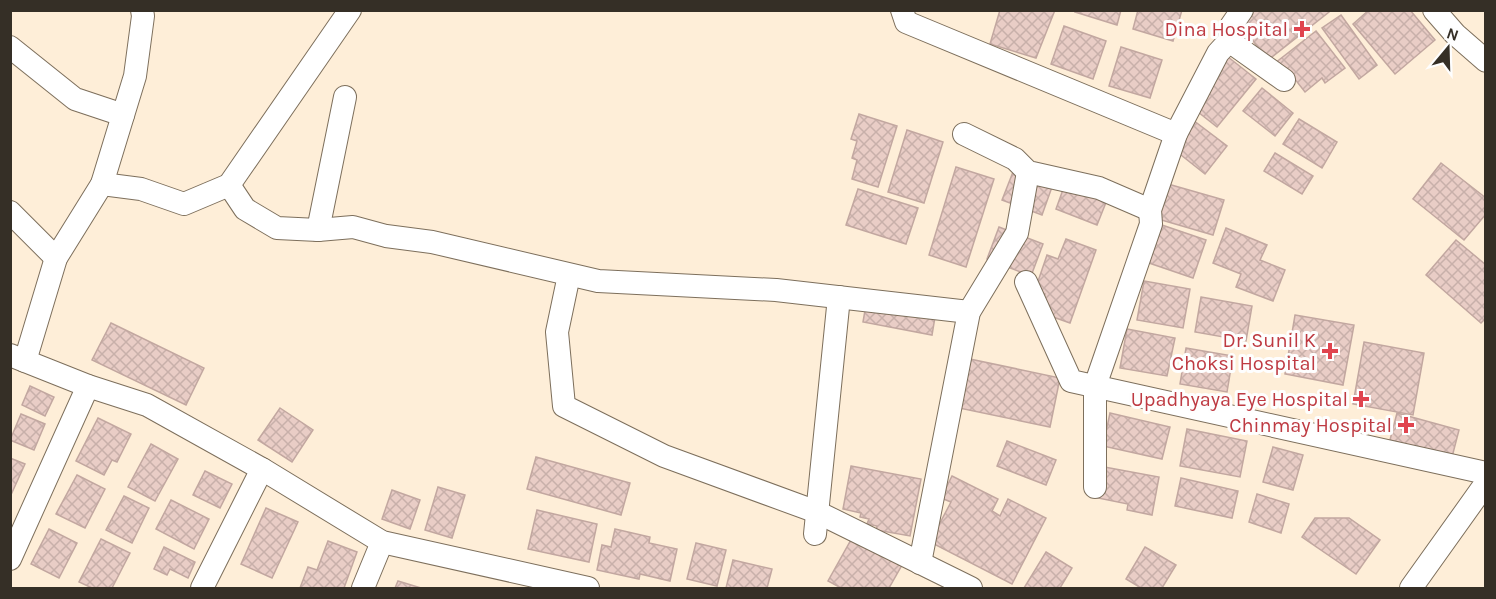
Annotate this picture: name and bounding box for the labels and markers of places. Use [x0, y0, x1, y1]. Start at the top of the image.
place label: Dina Hospital [1164, 18, 1288, 41]
marker: Dina Hospital [1293, 20, 1311, 38]
place label: Dr. Sunil K Choksi Hospital [1172, 329, 1316, 375]
marker: Dr. Sunil K Choksi Hospital [1321, 342, 1339, 360]
place label: Upadhyaya Eye Hospital [1131, 388, 1348, 411]
marker: Upadhyaya Eye Hospital [1352, 390, 1370, 408]
place label: Chinmay Hospital [1229, 414, 1392, 437]
marker: Chinmay Hospital [1397, 416, 1415, 434]

